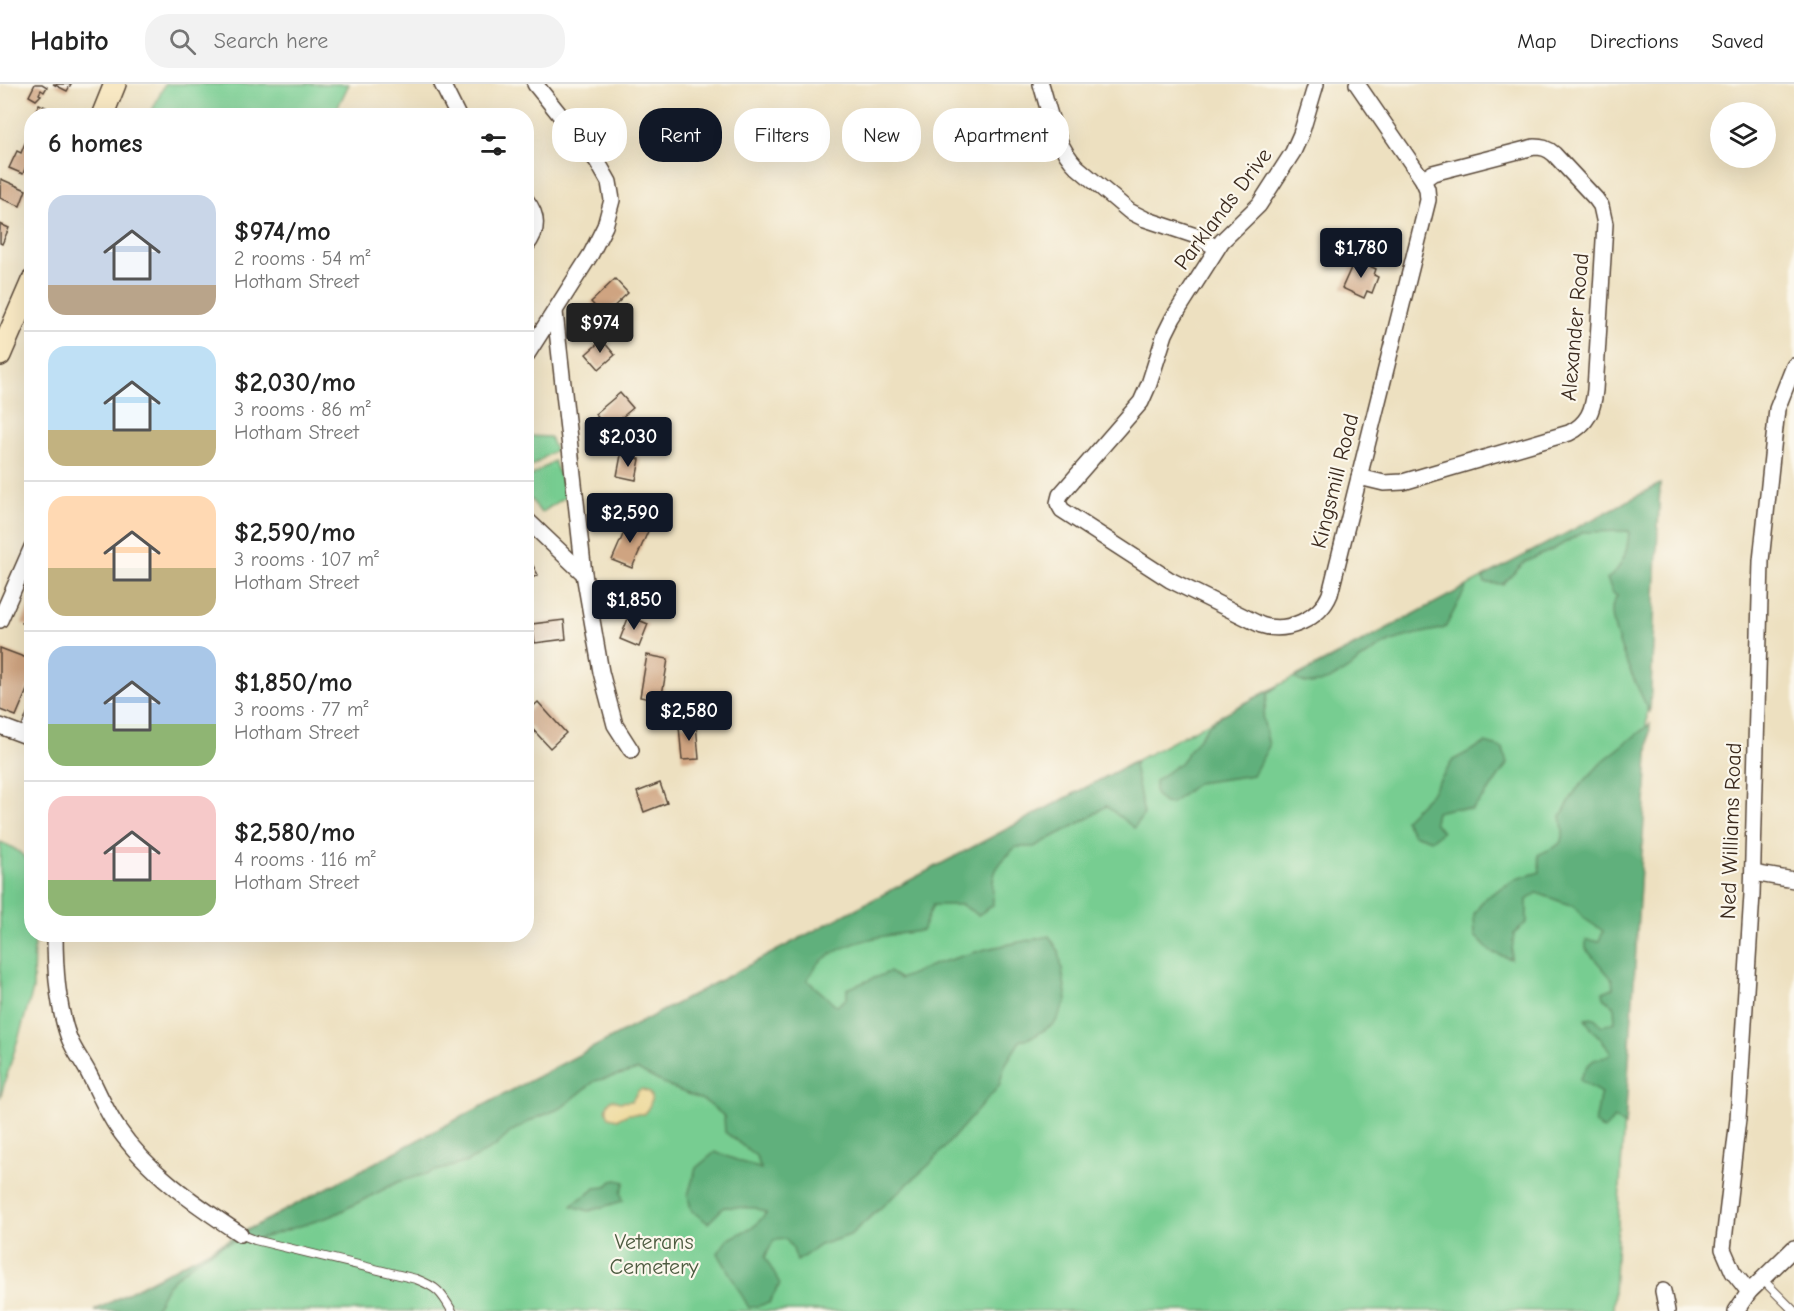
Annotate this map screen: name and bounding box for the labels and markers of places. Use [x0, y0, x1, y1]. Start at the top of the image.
pin: $1,780 [1312, 228, 1410, 279]
pin: $974 [564, 303, 636, 354]
pin: $2,030 [579, 417, 677, 468]
pin: $2,590 [581, 493, 679, 544]
pin: $1,850 [585, 580, 683, 631]
pin: $2,580 [640, 691, 738, 742]

